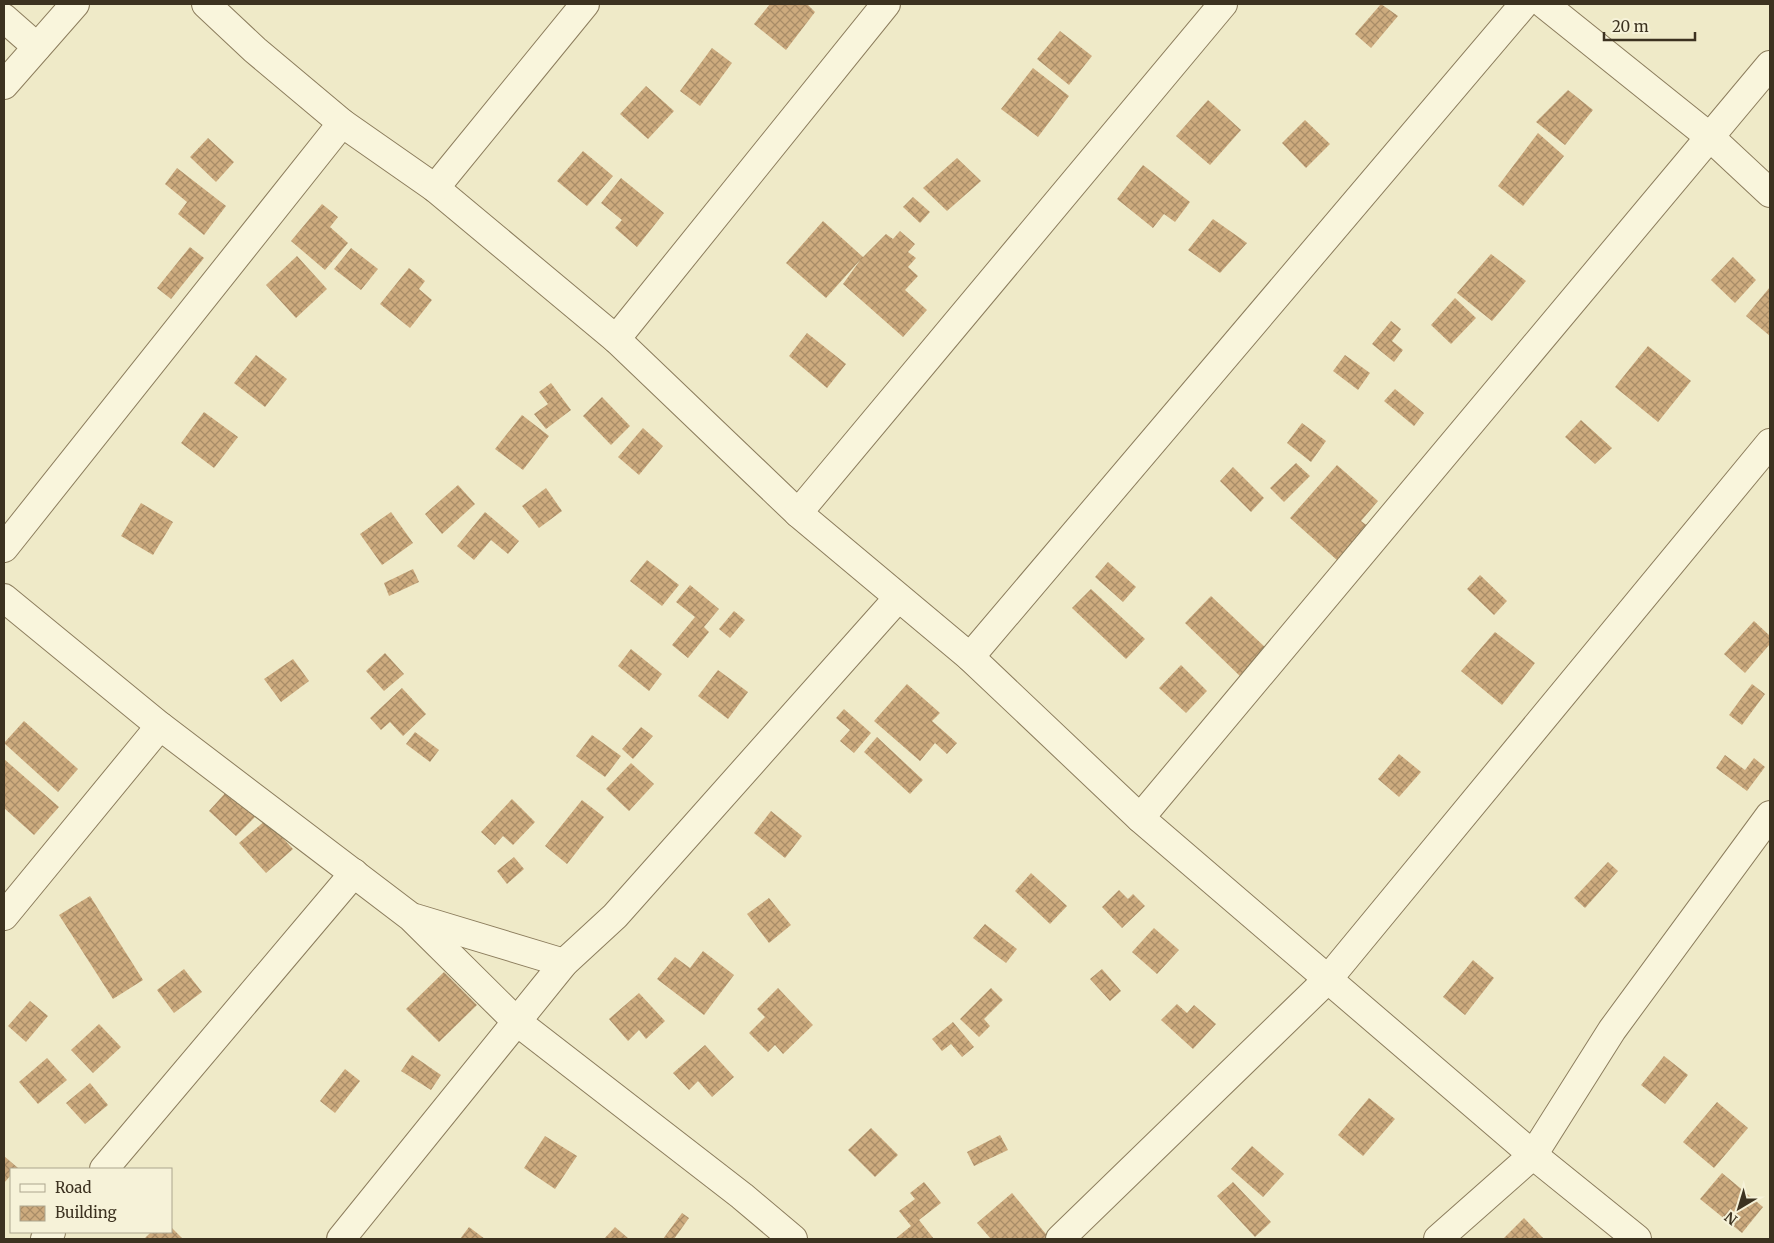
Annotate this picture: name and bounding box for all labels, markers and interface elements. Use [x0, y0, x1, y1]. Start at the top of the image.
scale bar [1604, 10, 1695, 42]
text: 20 m [1612, 17, 1649, 36]
legend [10, 1168, 172, 1233]
text: Road [55, 1178, 91, 1197]
north arrow [1714, 1183, 1764, 1233]
text: Building [55, 1203, 117, 1222]
text: N [1721, 1208, 1741, 1229]

